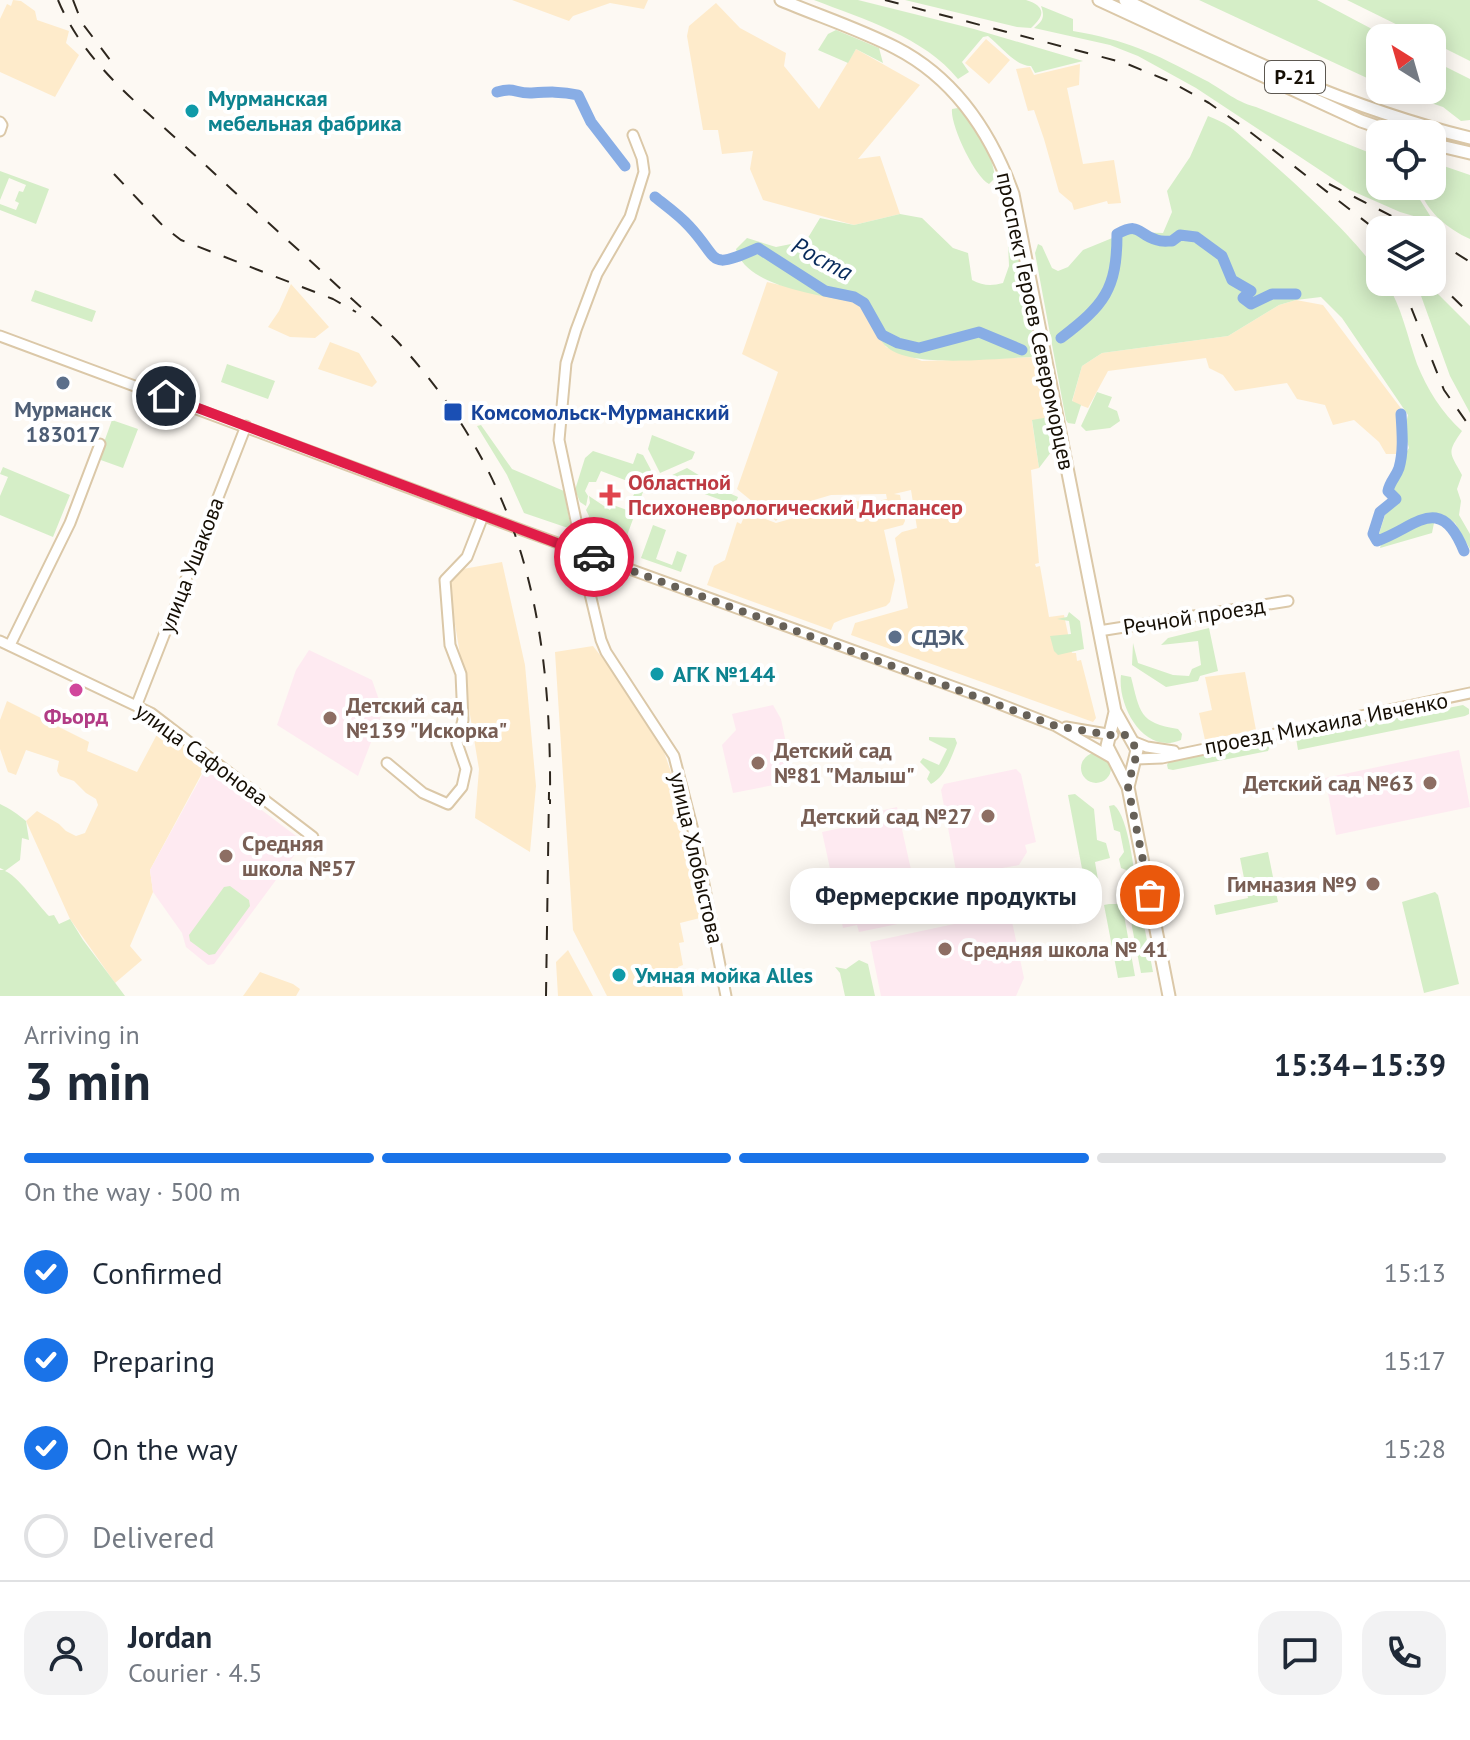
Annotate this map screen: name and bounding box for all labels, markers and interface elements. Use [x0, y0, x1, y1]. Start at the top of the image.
north arrow [1366, 24, 1446, 104]
map controls [1366, 24, 1446, 296]
road number: Р-21 [1265, 61, 1325, 93]
place label: Мурманская мебельная фабрика [208, 84, 402, 137]
marker: Мурманская мебельная фабрика [183, 102, 201, 120]
button: locate [1366, 120, 1446, 200]
street label: проспект Героев Североморцев [991, 169, 1081, 473]
button: layers [1366, 216, 1446, 296]
water label: Роста [786, 230, 858, 288]
pin [132, 362, 200, 430]
marker: Мурманск 183017 [54, 374, 72, 392]
icon: home [144, 374, 188, 418]
place label: Мурманск 183017 [14, 395, 112, 448]
place label: Комсомольск-Мурманский [471, 398, 729, 426]
marker: Комсомольск-Мурманский [442, 401, 464, 423]
place label: Областной Психоневрологический Диспансер [628, 468, 963, 521]
marker: Областной Психоневрологический Диспансер [599, 484, 621, 506]
street label: улица Ушакова [152, 493, 230, 637]
courier [554, 517, 634, 597]
icon: car [572, 535, 616, 579]
street label: Речной проезд [1121, 591, 1267, 641]
place label: СДЭК [911, 623, 965, 651]
marker: СДЭК [886, 628, 904, 646]
place label: АГК №144 [673, 660, 776, 688]
marker: АГК №144 [648, 665, 666, 683]
marker: Фьорд [67, 681, 85, 699]
street label: проезд Михаила Ивченко [1202, 686, 1450, 760]
place label: Детский сад №139 "Искорка" [346, 691, 507, 744]
street label: улица Сафонова [130, 696, 274, 812]
place label: Фьорд [44, 702, 109, 730]
marker: Детский сад №139 "Искорка" [321, 709, 339, 727]
place label: Детский сад №81 "Малыш" [774, 736, 915, 789]
marker: Детский сад №81 "Малыш" [749, 754, 767, 772]
street label: улица Хлобыстова [664, 769, 730, 947]
place label: Детский сад №63 [1243, 769, 1414, 797]
marker: Детский сад №63 [1421, 774, 1439, 792]
place label: Детский сад №27 [801, 802, 972, 830]
marker: Детский сад №27 [979, 807, 997, 825]
place label: Средняя школа №57 [242, 829, 356, 882]
marker: Средняя школа №57 [217, 847, 235, 865]
pin [1116, 861, 1184, 929]
callout: Фермерские продукты [790, 867, 1102, 923]
place label: Гимназия №9 [1227, 870, 1357, 898]
icon: bag [1128, 873, 1172, 917]
marker: Гимназия №9 [1364, 875, 1382, 893]
text: Фермерские продукты [815, 879, 1077, 912]
place label: Средняя школа № 41 [961, 935, 1168, 963]
marker: Средняя школа № 41 [936, 940, 954, 958]
place label: Умная мойка Alles [634, 961, 813, 989]
marker: Умная мойка Alles [610, 966, 628, 984]
text: Arriving in [24, 1018, 140, 1051]
text: 15:34–15:39 [1274, 1045, 1446, 1084]
text: 3 min [24, 1047, 151, 1114]
text: On the way · 500 m [24, 1175, 241, 1208]
icon: check [24, 1250, 68, 1294]
text: Confirmed [92, 1253, 223, 1292]
text: 15:13 [1384, 1256, 1446, 1289]
icon: check [24, 1338, 68, 1382]
text: Preparing [92, 1341, 215, 1380]
text: 15:17 [1384, 1344, 1446, 1377]
icon: check [24, 1426, 68, 1470]
text: On the way [92, 1429, 238, 1468]
text: 15:28 [1384, 1432, 1446, 1465]
text: Delivered [92, 1517, 215, 1556]
button: person [24, 1611, 108, 1695]
button: chat [1258, 1611, 1342, 1695]
button: phone [1362, 1611, 1446, 1695]
text: Jordan [128, 1617, 212, 1656]
text: Courier · 4.5 [128, 1656, 262, 1689]

